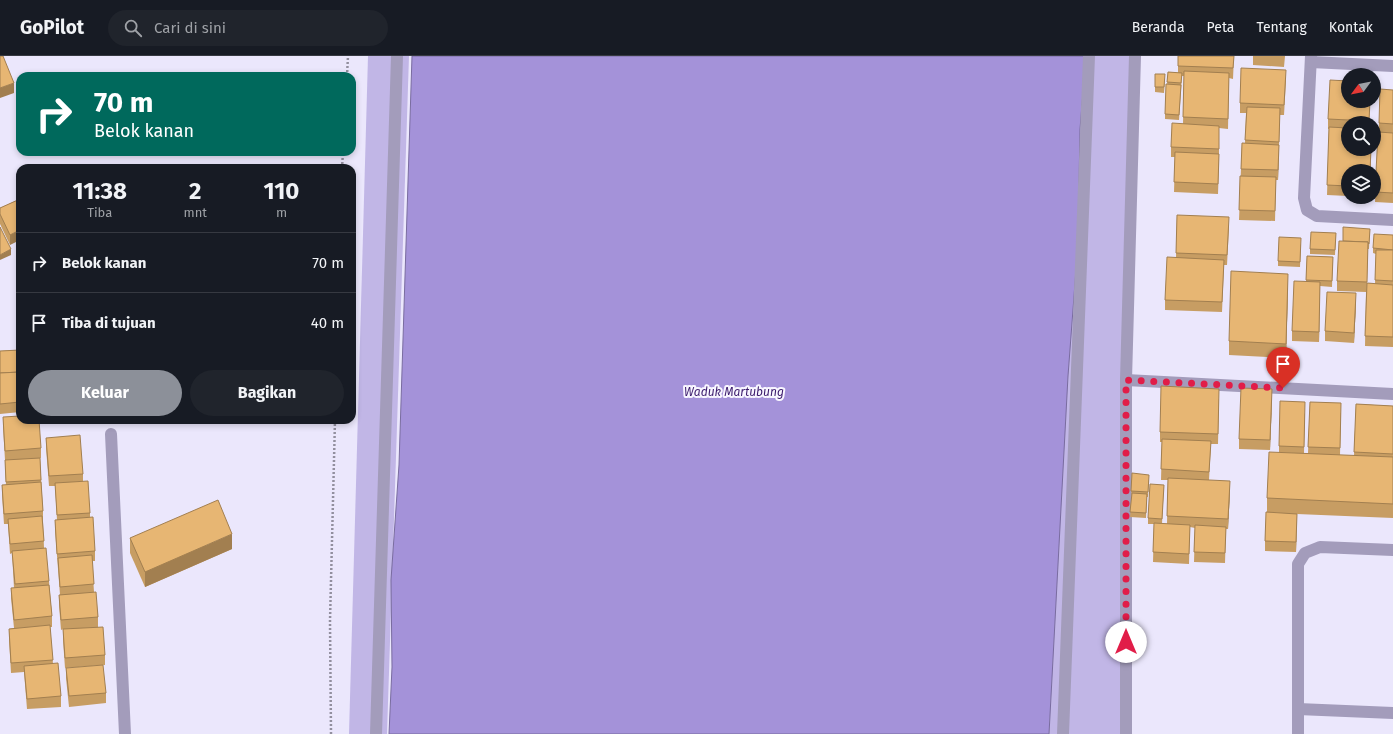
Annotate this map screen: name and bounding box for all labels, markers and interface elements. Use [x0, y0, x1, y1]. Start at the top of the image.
search box [108, 10, 388, 46]
text: GoPilot [20, 16, 84, 39]
icon: search [122, 17, 144, 39]
text: Cari di sini [154, 19, 226, 37]
text: Beranda [1132, 19, 1185, 36]
text: Peta [1207, 19, 1234, 36]
text: Tentang [1256, 19, 1307, 36]
text: Kontak [1329, 19, 1373, 36]
north arrow [1341, 68, 1381, 108]
map controls [1341, 68, 1381, 204]
text: 70 m [94, 86, 153, 119]
icon: right [28, 88, 80, 140]
button: search [1341, 116, 1381, 156]
text: Belok kanan [94, 120, 194, 142]
button: layers [1341, 164, 1381, 204]
text: 11:38 [73, 177, 127, 205]
text: 2 [189, 177, 201, 205]
text: 110 [264, 177, 299, 205]
text: Tiba [87, 205, 112, 220]
text: mnt [184, 205, 207, 220]
text: m [276, 205, 287, 220]
icon: right [28, 252, 50, 274]
text: Belok kanan [62, 254, 146, 272]
text: 70 m [312, 254, 344, 272]
icon: arrive [28, 312, 50, 334]
text: Tiba di tujuan [62, 314, 156, 332]
text: 40 m [311, 314, 344, 332]
pin [1266, 347, 1300, 388]
icon: arrive [1272, 353, 1294, 375]
button: Keluar [28, 370, 182, 416]
button: Bagikan [190, 370, 344, 416]
water label: Waduk Martubung [684, 385, 784, 399]
position arrow [1105, 621, 1147, 663]

